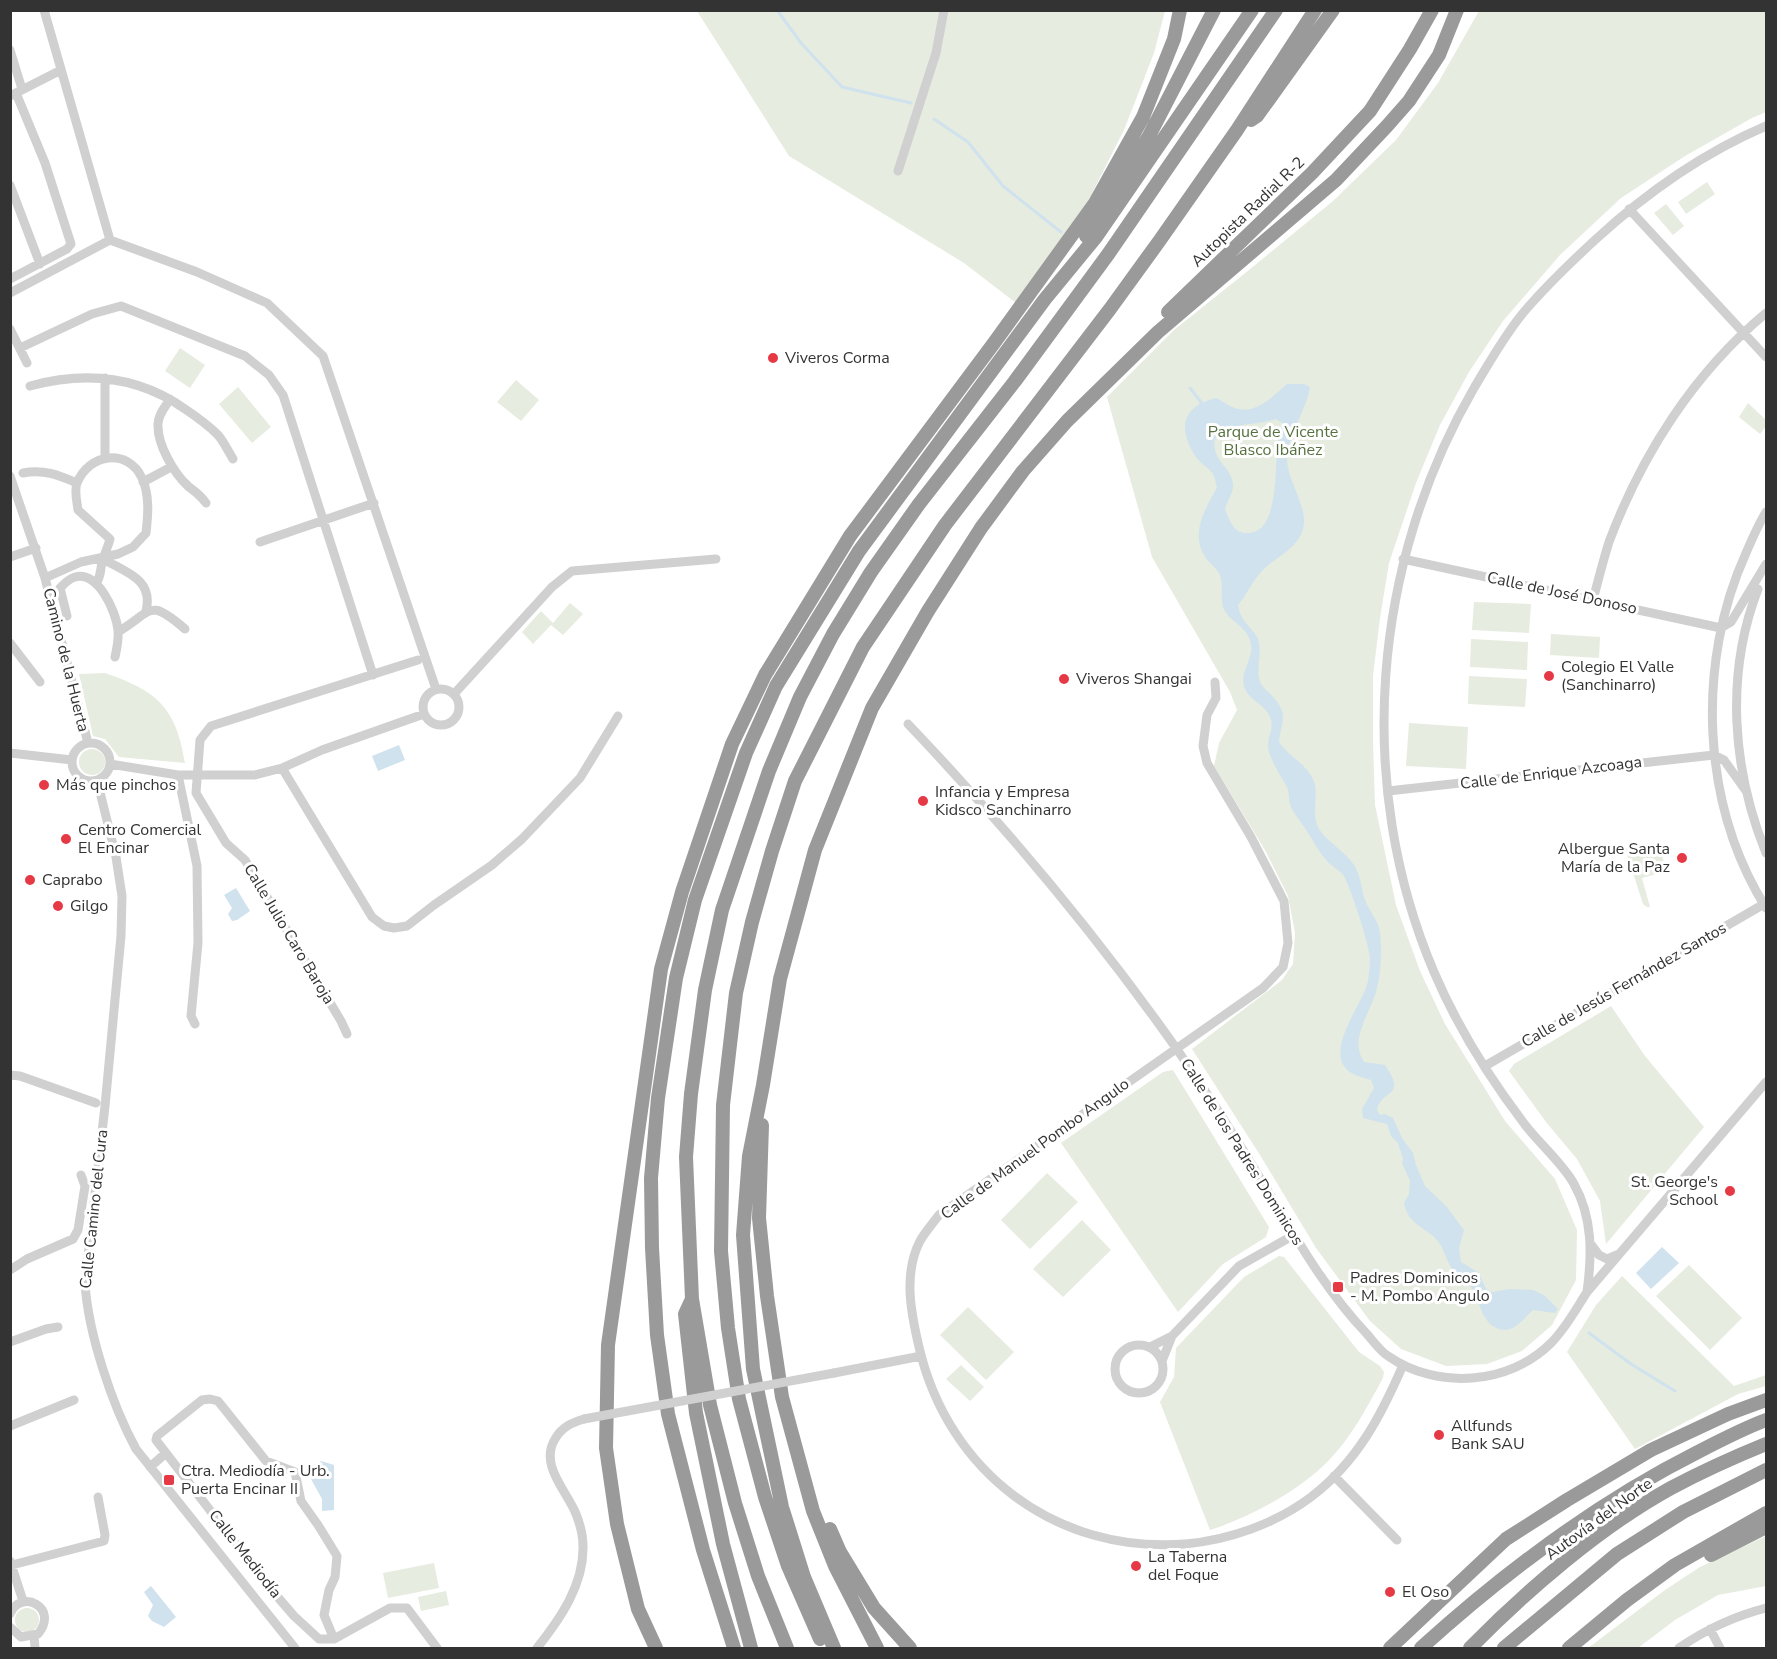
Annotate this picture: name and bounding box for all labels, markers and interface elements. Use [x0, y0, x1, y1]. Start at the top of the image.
street label: Autopista Radial R-2 [1186, 152, 1310, 272]
place label: Viveros Corma [784, 347, 890, 369]
marker: Viveros Corma [766, 351, 780, 365]
park label: Parque de Vicente Blasco Ibáñez [1208, 421, 1338, 461]
street label: Calle de José Donoso [1485, 566, 1639, 620]
street label: Camino de la Huerta [37, 586, 95, 734]
place label: Colegio El Valle (Sanchinarro) [1561, 656, 1674, 696]
place label: Viveros Shangai [1075, 668, 1192, 690]
marker: Colegio El Valle (Sanchinarro) [1542, 669, 1556, 683]
marker: Viveros Shangai [1057, 672, 1071, 686]
street label: Calle de Enrique Azcoaga [1459, 751, 1643, 795]
place label: Más que pinchos [56, 774, 176, 796]
marker: Más que pinchos [37, 778, 51, 792]
place label: Infancia y Empresa Kidsco Sanchinarro [935, 781, 1072, 821]
marker: Infancia y Empresa Kidsco Sanchinarro [916, 794, 930, 808]
place label: Centro Comercial El Encinar [78, 819, 202, 859]
marker: Centro Comercial El Encinar [59, 832, 73, 846]
place label: Albergue Santa María de la Paz [1558, 838, 1670, 878]
marker: Albergue Santa María de la Paz [1675, 851, 1689, 865]
street label: Calle Julio Caro Baroja [238, 860, 340, 1008]
place label: Caprabo [42, 869, 103, 891]
marker: Caprabo [23, 873, 37, 887]
place label: Gilgo [70, 895, 108, 917]
marker: Gilgo [51, 899, 65, 913]
street label: Calle de Jesús Fernández Santos [1517, 917, 1731, 1053]
street label: Calle de los Padres Dominicos [1175, 1054, 1309, 1250]
street label: Calle de Manuel Pombo Angulo [936, 1073, 1134, 1225]
street label: Calle Camino del Cura [75, 1128, 113, 1290]
place label: St. George's School [1631, 1171, 1718, 1211]
marker: St. George's School [1723, 1184, 1737, 1198]
place label: Padres Dominicos - M. Pombo Angulo [1350, 1267, 1490, 1307]
marker: Padres Dominicos - M. Pombo Angulo [1331, 1280, 1345, 1294]
place label: Allfunds Bank SAU [1451, 1415, 1525, 1455]
marker: Allfunds Bank SAU [1432, 1428, 1446, 1442]
place label: Ctra. Mediodía - Urb. Puerta Encinar II [181, 1460, 330, 1500]
marker: Ctra. Mediodía - Urb. Puerta Encinar II [162, 1473, 176, 1487]
street label: Autovía del Norte [1541, 1473, 1657, 1565]
street label: Calle Mediodía [203, 1505, 287, 1603]
place label: La Taberna del Foque [1148, 1546, 1227, 1586]
marker: La Taberna del Foque [1129, 1559, 1143, 1573]
place label: El Oso [1402, 1581, 1449, 1603]
marker: El Oso [1383, 1585, 1397, 1599]

